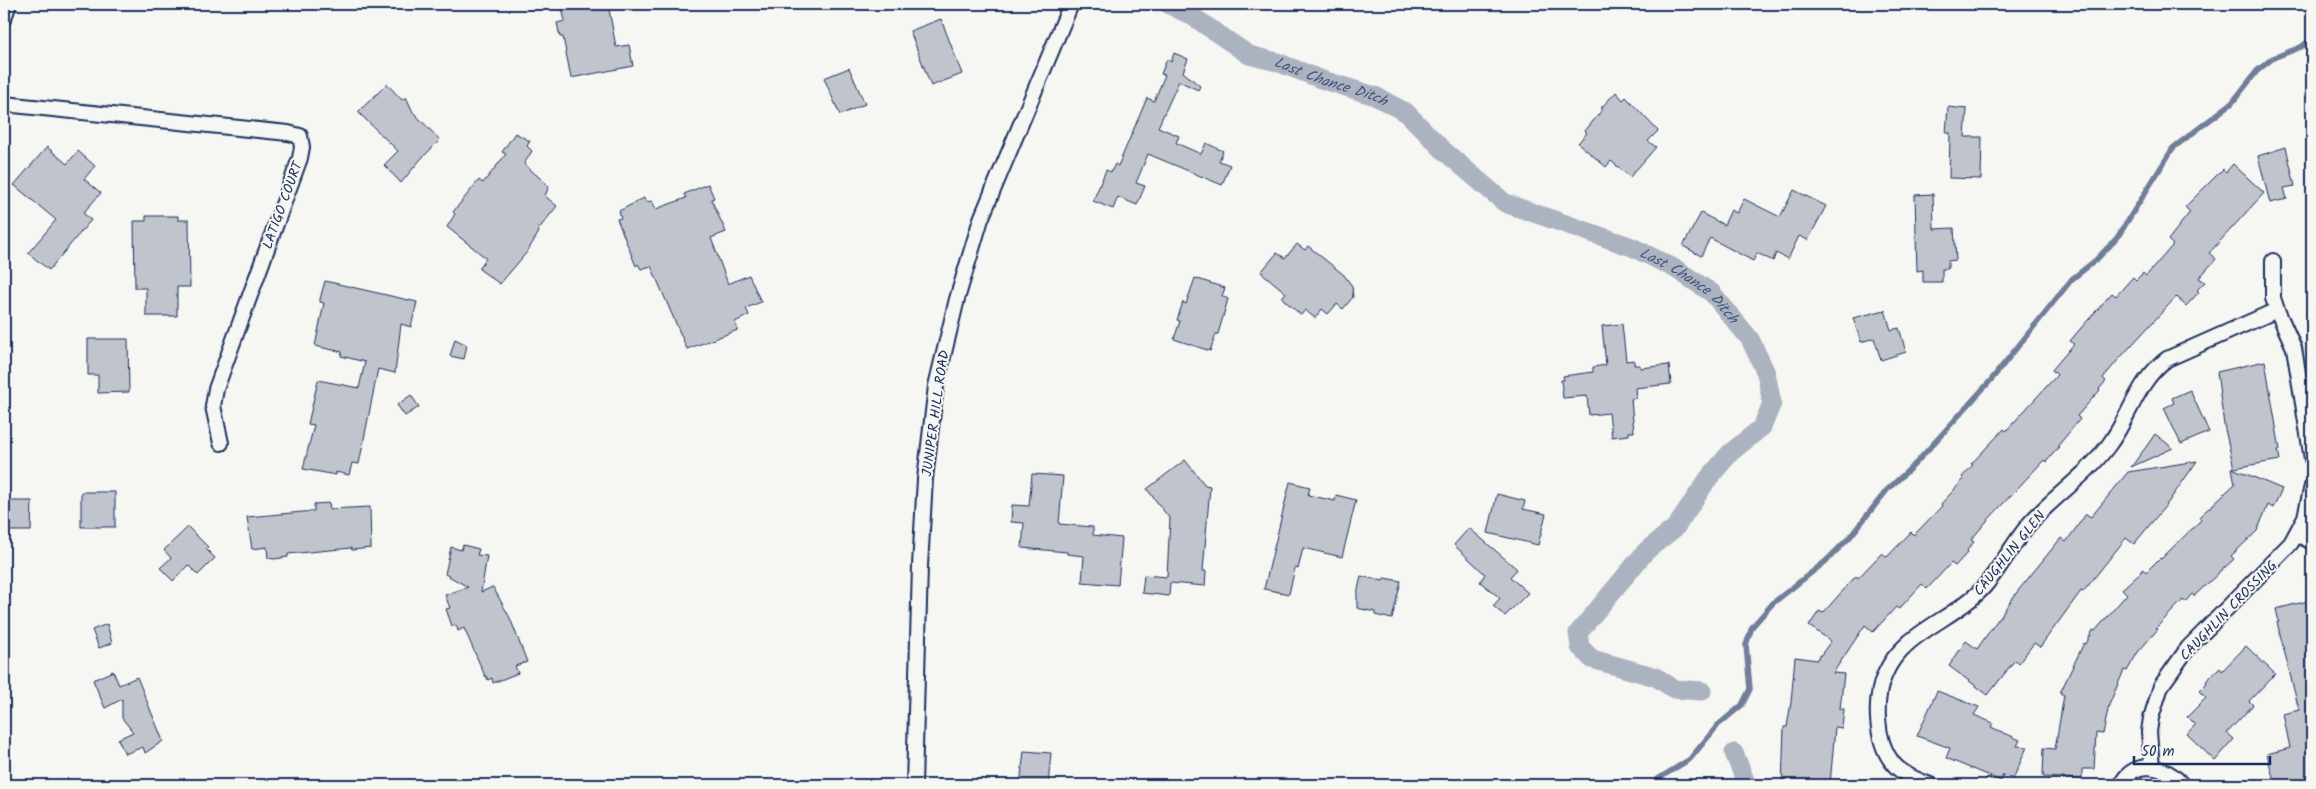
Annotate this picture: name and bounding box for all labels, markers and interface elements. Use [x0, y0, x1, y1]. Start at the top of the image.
water label: Last Chance Ditch [1270, 51, 1393, 114]
street label: LATIGO COURT [257, 157, 309, 252]
water label: Last Chance Ditch [1635, 242, 1745, 331]
street label: JUNIPER HILL ROAD [916, 349, 956, 478]
street label: CAUGHLIN GLEN [1968, 506, 2051, 601]
street label: CAUGHLIN CROSSING [2175, 555, 2283, 666]
scale bar [2134, 734, 2270, 766]
text: 50 m [2141, 740, 2175, 764]

